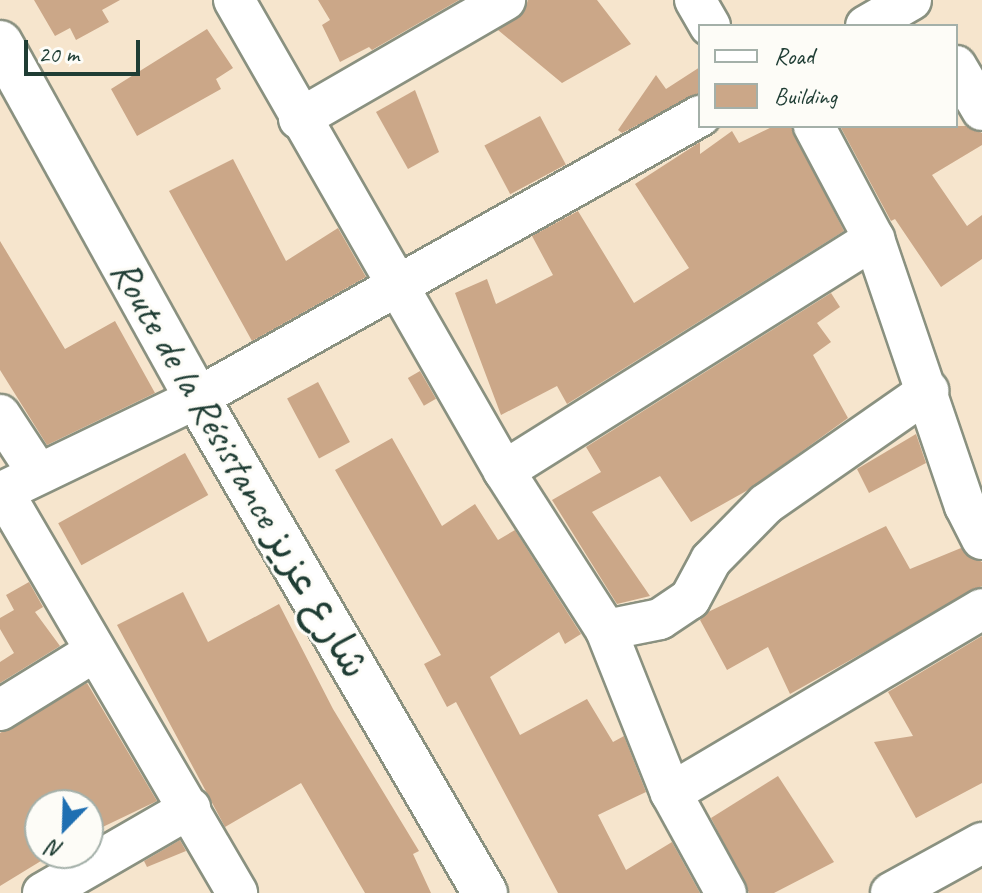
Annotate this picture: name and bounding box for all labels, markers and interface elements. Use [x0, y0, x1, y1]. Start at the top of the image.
scale bar [28, 24, 144, 74]
legend [698, 24, 958, 128]
text: 20 m [38, 39, 79, 69]
text: Road [774, 41, 814, 71]
text: Building [774, 81, 837, 111]
street label: Route de la Résistance شارع عزيز [100, 251, 380, 687]
north arrow [24, 789, 104, 869]
text: N [44, 834, 67, 865]

